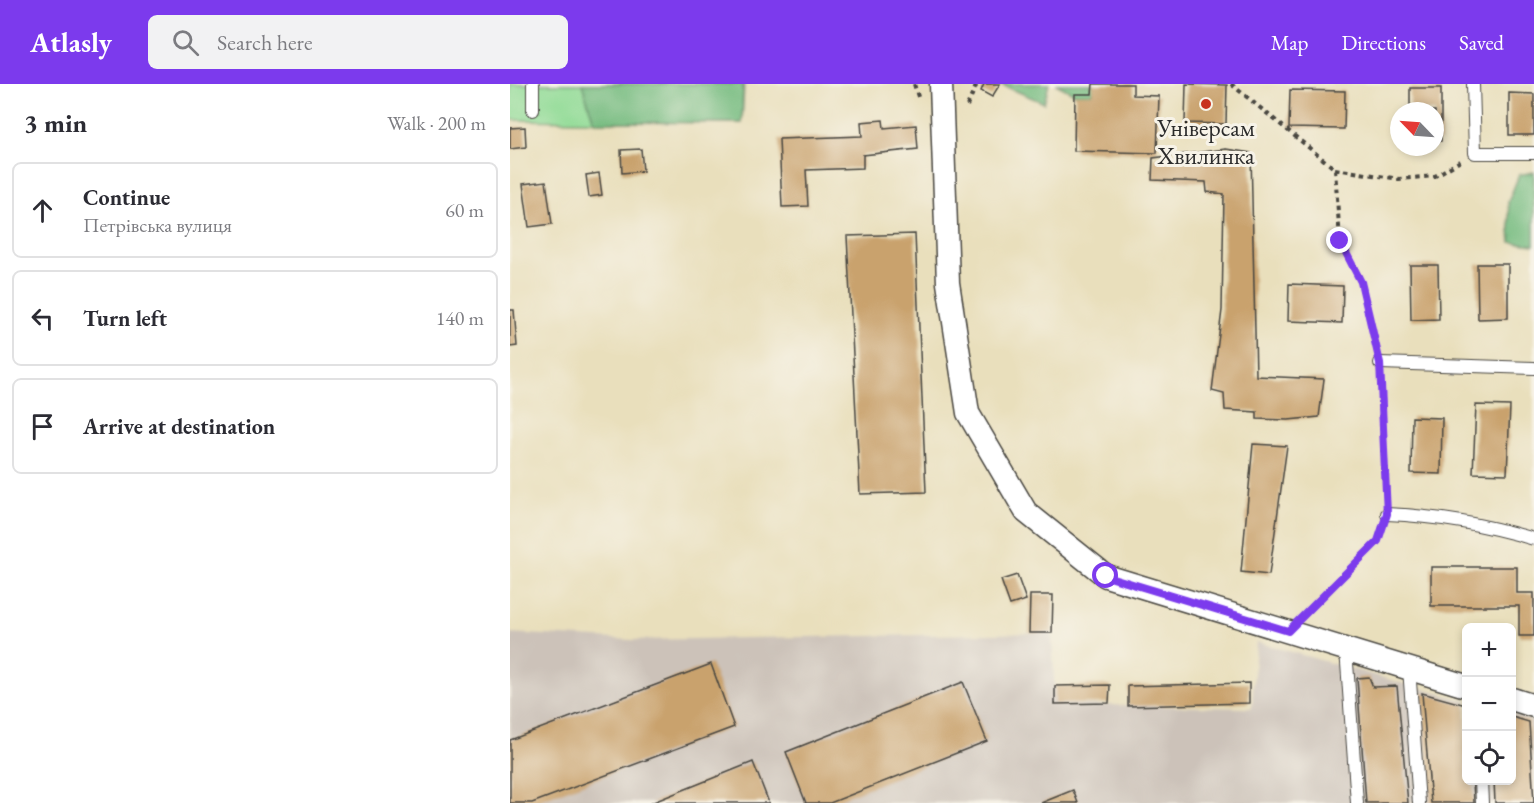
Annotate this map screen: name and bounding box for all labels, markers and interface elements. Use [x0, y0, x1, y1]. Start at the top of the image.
search box [148, 15, 568, 69]
text: Atlasly [30, 24, 112, 60]
icon: search [169, 26, 202, 59]
text: Search here [217, 28, 313, 57]
text: Map [1271, 29, 1308, 56]
text: Directions [1341, 29, 1426, 56]
text: Saved [1459, 29, 1504, 56]
marker: Універсам Хвилинка [1199, 97, 1213, 111]
north arrow [1390, 102, 1444, 156]
text: 3 min [24, 106, 87, 140]
text: Walk · 200 m [387, 110, 486, 136]
place label: Універсам Хвилинка [1156, 112, 1255, 171]
text: Continue [83, 183, 170, 212]
icon: ahead [26, 194, 59, 227]
text: 60 m [445, 197, 484, 223]
text: Петрівська вулиця [83, 212, 232, 238]
route end [1326, 227, 1352, 253]
icon: left [26, 302, 59, 335]
text: Turn left [83, 304, 167, 333]
text: 140 m [436, 305, 484, 331]
icon: arrive [26, 410, 59, 443]
text: Arrive at destination [83, 412, 275, 441]
route start [1092, 562, 1118, 588]
map controls [1462, 623, 1516, 785]
button: + [1462, 623, 1516, 677]
button: − [1462, 677, 1516, 731]
button: locate [1462, 731, 1516, 785]

